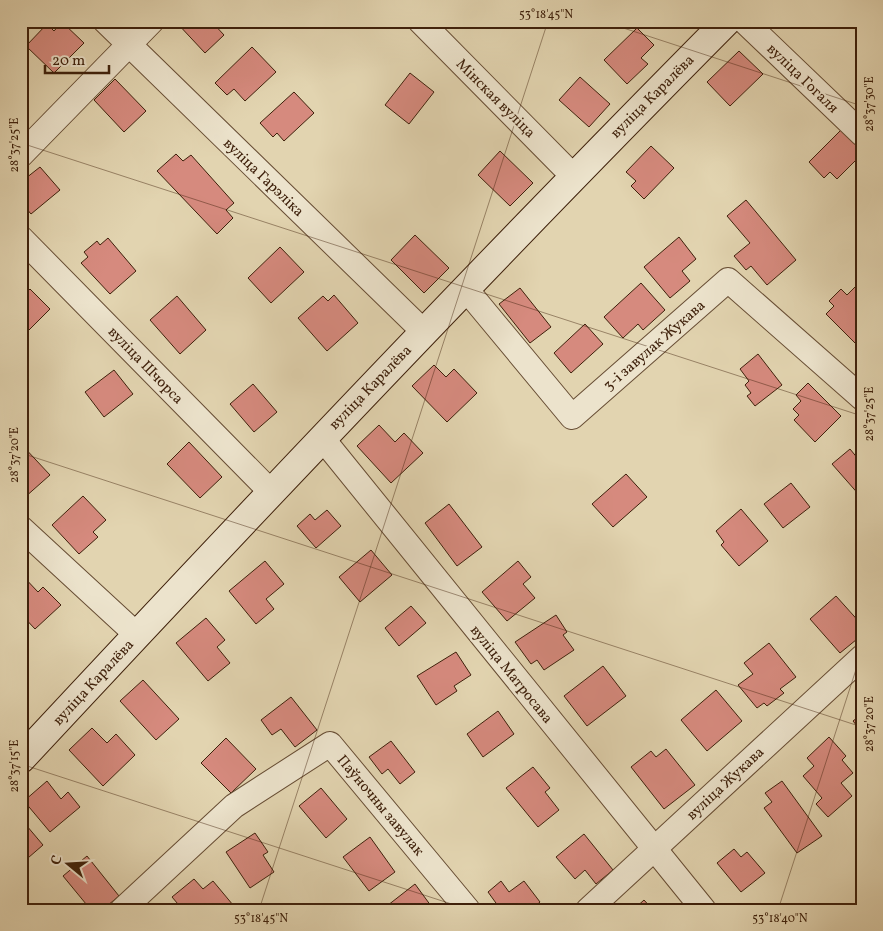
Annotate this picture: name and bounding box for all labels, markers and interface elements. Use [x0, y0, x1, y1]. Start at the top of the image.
text: 53°18'45"N [519, 7, 573, 23]
street label: вуліца Гогаля [761, 39, 843, 119]
scale bar [45, 42, 109, 74]
street label: вуліца Каралёва [606, 50, 700, 144]
text: 20 m [52, 51, 85, 72]
street label: Мінская вуліца [450, 55, 539, 144]
text: 28°37'30"E [862, 76, 878, 132]
text: 28°37'25"E [7, 118, 23, 172]
street label: вуліца Гарэліка [218, 134, 308, 222]
street label: 3-і завулак Жукава [599, 296, 711, 396]
street label: вуліца Шчорса [102, 322, 187, 410]
street label: вуліца Каралёва [325, 341, 417, 435]
text: 28°37'25"E [862, 387, 878, 441]
text: 28°37'20"E [7, 427, 23, 483]
street label: вуліца Матросава [465, 621, 557, 729]
street label: вуліца Каралёва [49, 635, 140, 731]
text: 28°37'20"E [862, 696, 878, 752]
text: 28°37'15"E [7, 739, 23, 793]
street label: вуліца Жукава [683, 743, 770, 826]
street label: Паўночны завулак [331, 751, 428, 861]
north arrow [42, 838, 92, 888]
text: С [47, 853, 67, 868]
text: 53°18'45"N [234, 911, 288, 927]
text: 53°18'40"N [752, 911, 808, 927]

